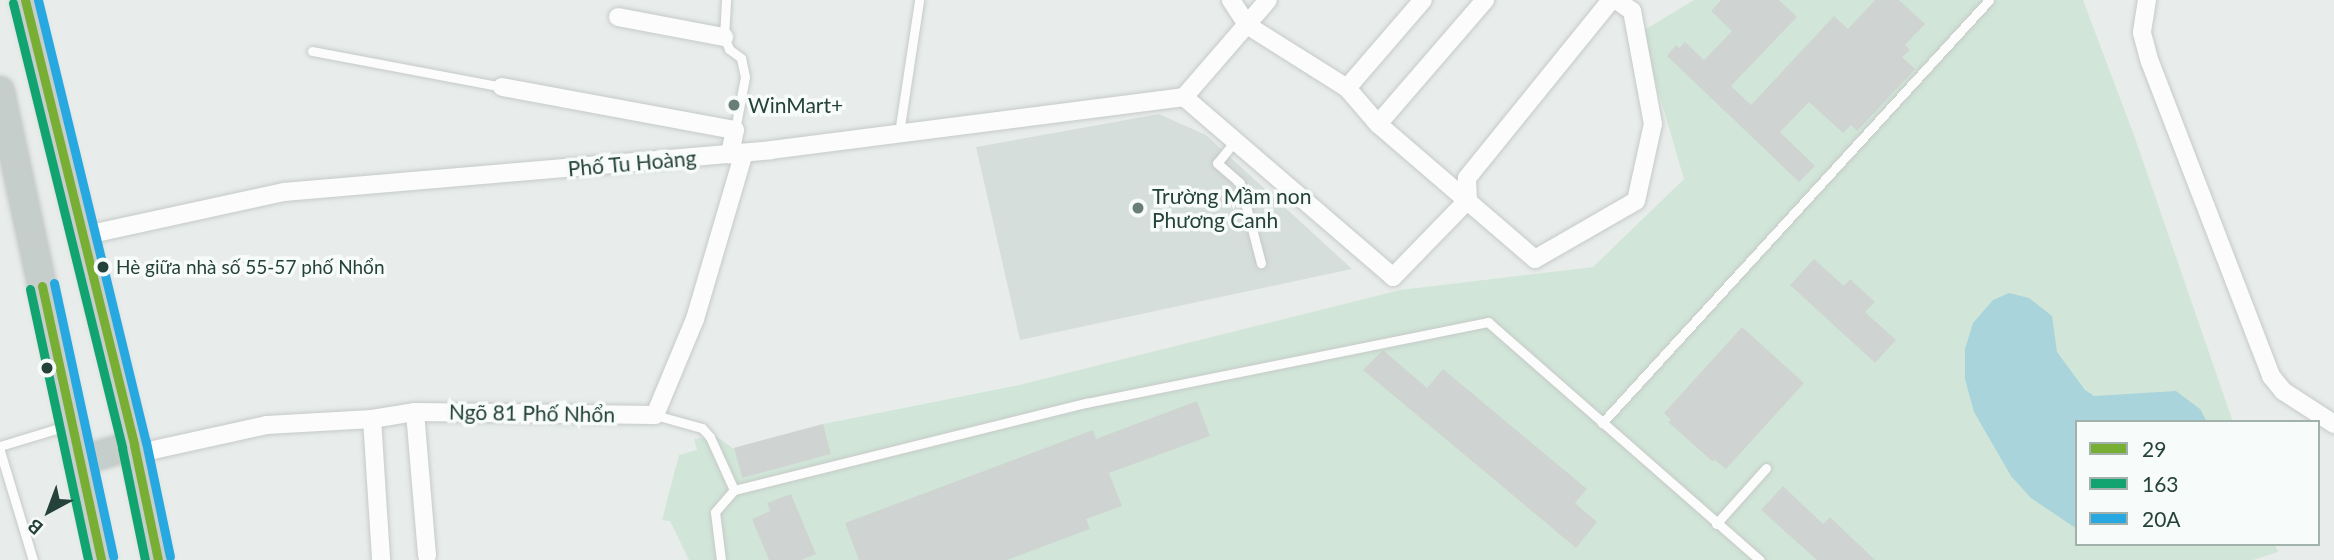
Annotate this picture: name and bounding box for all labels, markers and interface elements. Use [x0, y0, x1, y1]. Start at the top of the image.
place label: WinMart+ [748, 92, 843, 118]
marker: WinMart+ [726, 97, 742, 113]
street label: Phố Tu Hoàng [566, 145, 698, 181]
place label: Trường Mầm non Phương Canh [1152, 183, 1311, 233]
marker: Trường Mầm non Phương Canh [1130, 200, 1146, 216]
place label: Hè giữa nhà số 55-57 phố Nhổn [116, 256, 384, 278]
marker: Hè giữa nhà số 55-57 phố Nhổn [96, 260, 110, 274]
unlabelled marker [40, 361, 54, 375]
street label: Ngõ 81 Phố Nhổn [449, 399, 615, 427]
legend [2075, 420, 2320, 546]
text: 29 [2142, 436, 2166, 461]
text: 163 [2142, 471, 2179, 496]
north arrow [14, 476, 84, 546]
text: 20A [2142, 506, 2181, 531]
text: B [23, 514, 47, 540]

